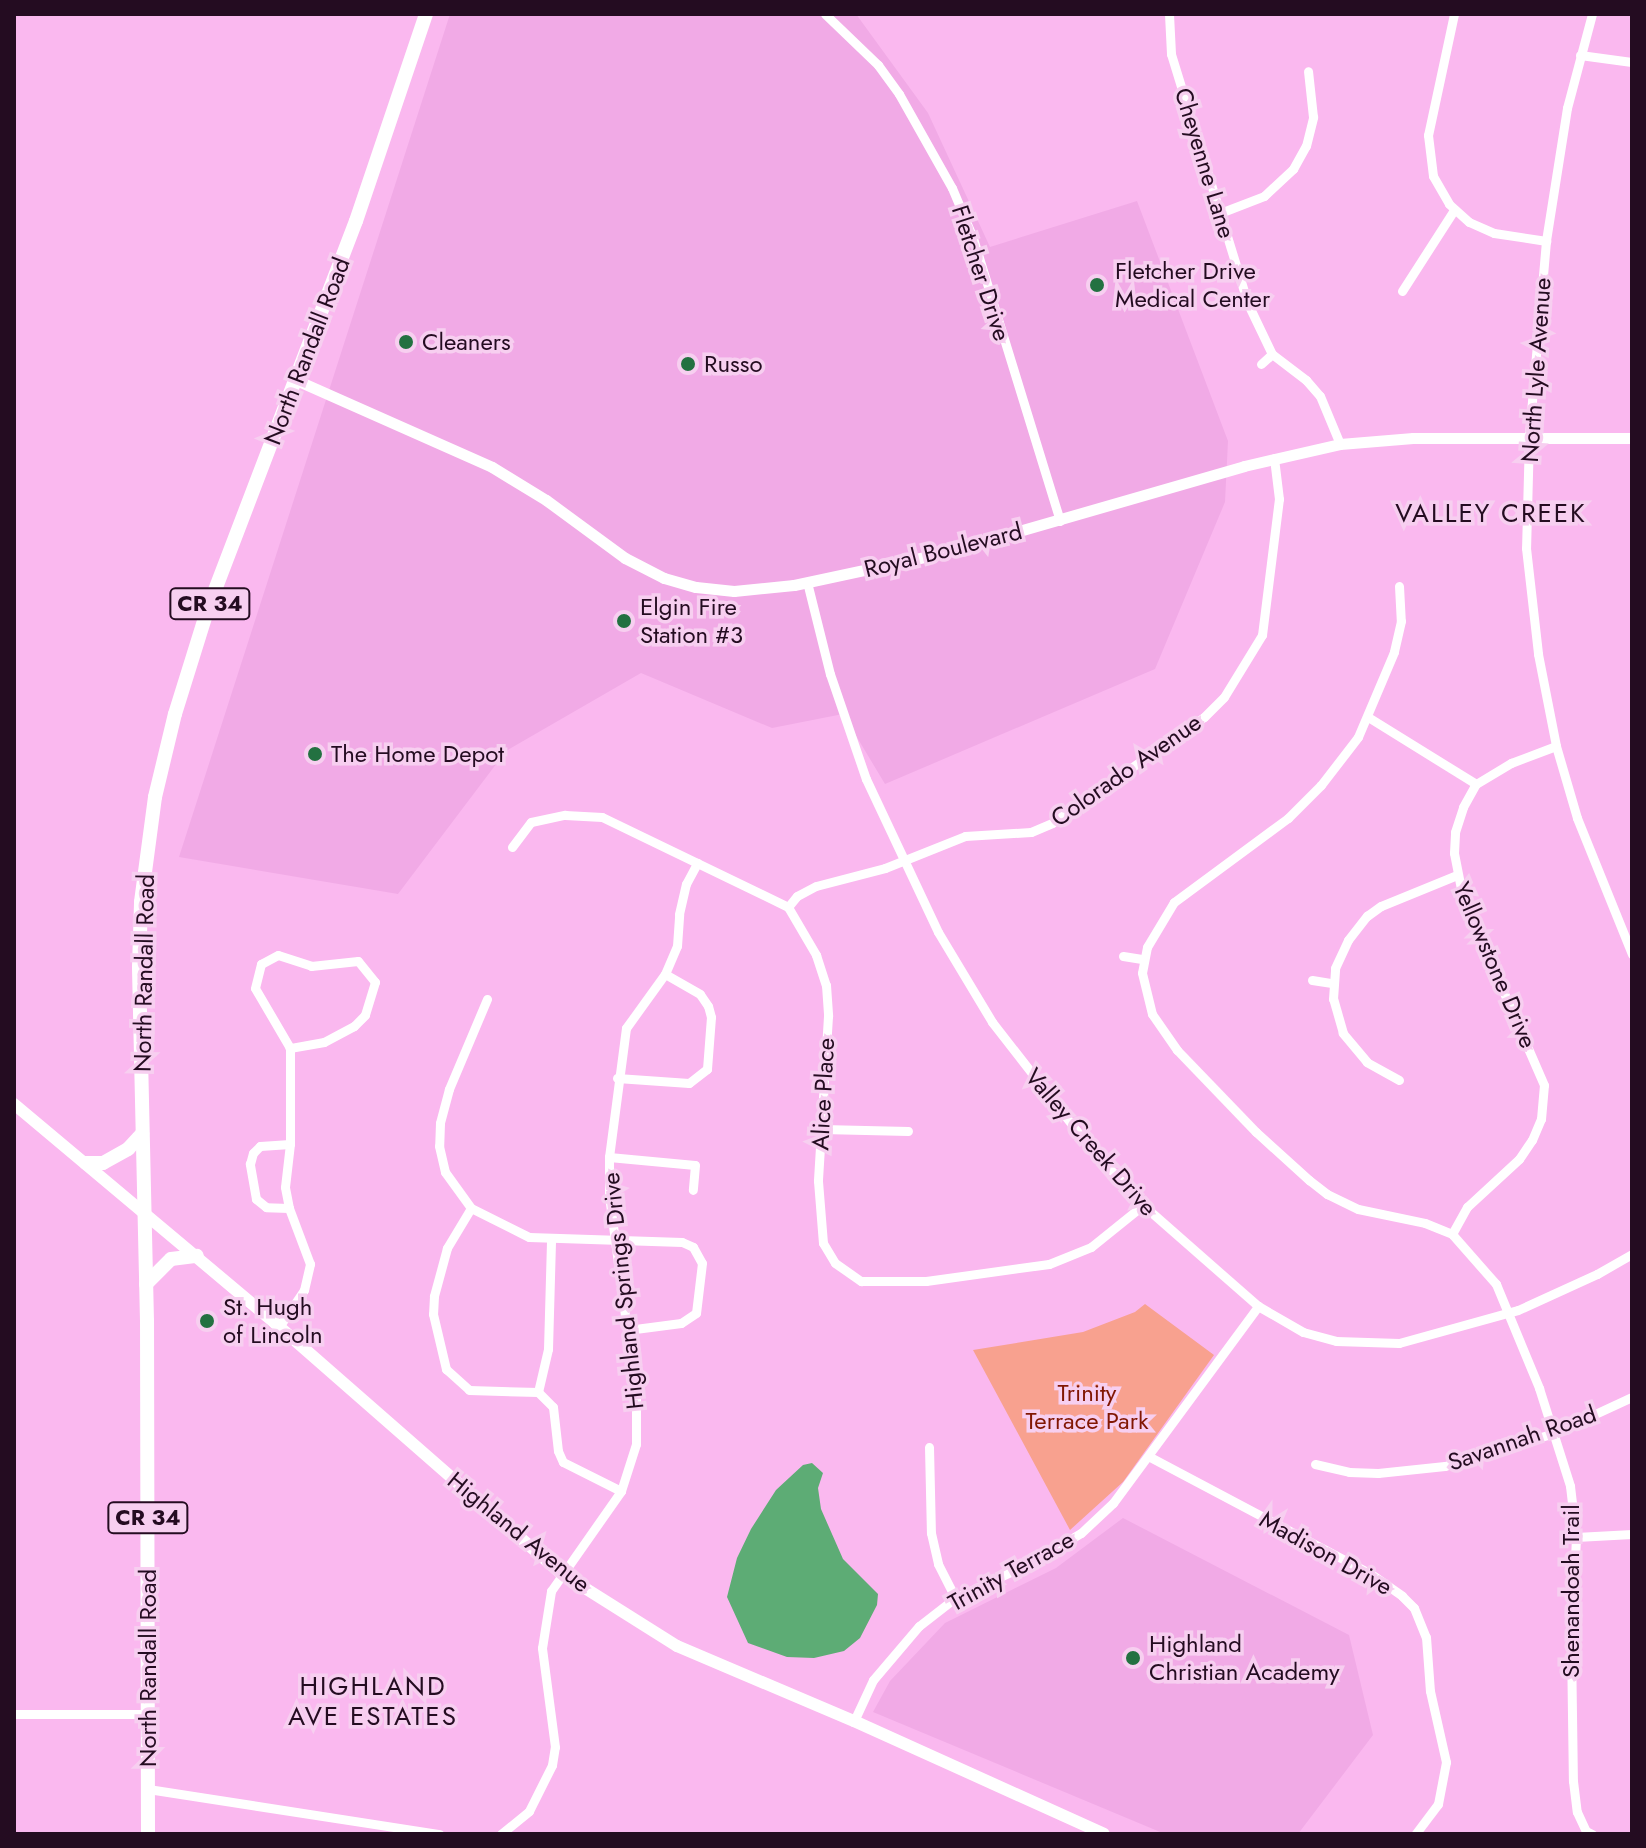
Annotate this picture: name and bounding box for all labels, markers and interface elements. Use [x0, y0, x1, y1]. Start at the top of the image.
street label: Cheyenne Lane [1168, 84, 1242, 242]
street label: Fletcher Drive [946, 202, 1016, 344]
street label: North Randall Road [258, 253, 356, 449]
place label: Fletcher Drive Medical Center [1115, 257, 1270, 313]
marker: Fletcher Drive Medical Center [1086, 274, 1108, 296]
street label: North Lyle Avenue [1515, 276, 1557, 464]
place label: Cleaners [422, 328, 511, 356]
marker: Cleaners [397, 333, 415, 351]
place label: Russo [704, 350, 762, 378]
marker: Russo [679, 355, 697, 373]
district label: VALLEY CREEK [1395, 498, 1587, 530]
street label: Royal Boulevard [861, 516, 1025, 584]
road number: CR 34 [168, 586, 252, 622]
place label: Elgin Fire Station #3 [640, 593, 743, 649]
marker: Elgin Fire Station #3 [615, 612, 633, 630]
street label: Colorado Avenue [1045, 708, 1207, 832]
place label: The Home Depot [331, 740, 504, 768]
marker: The Home Depot [306, 745, 324, 763]
street label: North Randall Road [128, 874, 160, 1072]
street label: Yellowstone Drive [1447, 878, 1543, 1052]
street label: Alice Place [806, 1037, 840, 1151]
street label: Valley Creek Drive [1019, 1062, 1163, 1222]
street label: Highland Springs Drive [596, 1171, 650, 1411]
place label: St. Hugh of Lincoln [223, 1293, 323, 1349]
marker: St. Hugh of Lincoln [198, 1312, 216, 1330]
park label: Trinity Terrace Park [1026, 1379, 1148, 1435]
street label: Savannah Road [1444, 1399, 1600, 1477]
street label: Highland Avenue [442, 1466, 596, 1598]
road number: CR 34 [106, 1500, 190, 1536]
street label: Shenandoah Trail [1557, 1504, 1585, 1678]
street label: Madison Drive [1255, 1505, 1397, 1601]
street label: Trinity Terrace [943, 1525, 1079, 1617]
street label: North Randall Road [134, 1569, 162, 1767]
place label: Highland Christian Academy [1149, 1630, 1340, 1686]
marker: Highland Christian Academy [1124, 1649, 1142, 1667]
district label: HIGHLAND AVE ESTATES [288, 1671, 458, 1732]

